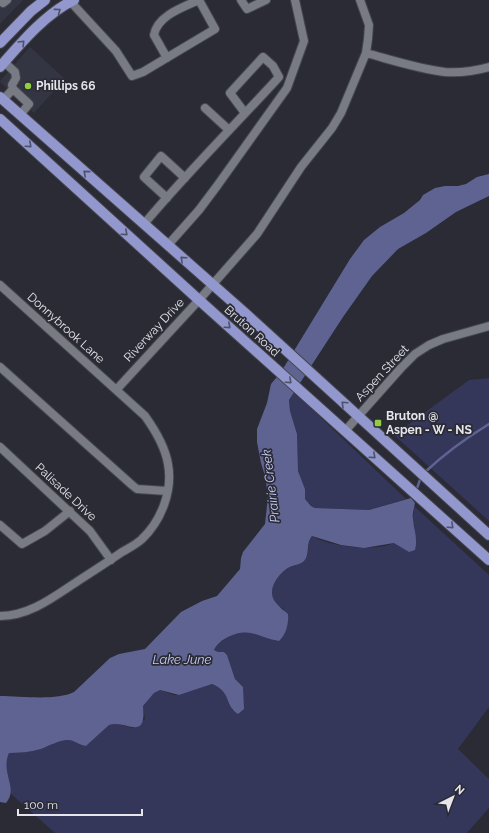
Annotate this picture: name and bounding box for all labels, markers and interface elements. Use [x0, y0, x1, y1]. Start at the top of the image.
one-way arrow [54, 8, 61, 16]
one-way arrow [17, 40, 25, 48]
place label: Phillips 66 [36, 79, 95, 93]
marker: Phillips 66 [23, 81, 33, 91]
one-way arrow [24, 141, 32, 148]
one-way arrow [83, 170, 90, 177]
one-way arrow [120, 228, 128, 236]
one-way arrow [180, 256, 188, 264]
street label: Donnybrook Lane [25, 290, 107, 366]
street label: Riverway Drive [121, 295, 187, 365]
street label: Bruton Road [222, 303, 282, 359]
one-way arrow [223, 321, 231, 329]
street label: Aspen Street [352, 342, 412, 404]
one-way arrow [284, 376, 291, 383]
one-way arrow [342, 401, 349, 408]
place label: Bruton @ Aspen - W - NS [386, 409, 472, 437]
marker: Bruton @ Aspen - W - NS [373, 418, 383, 428]
water label: Prairie Creek [259, 448, 282, 523]
one-way arrow [368, 452, 376, 459]
street label: Palisade Drive [33, 460, 99, 524]
one-way arrow [447, 522, 454, 529]
water label: Lake June [152, 652, 212, 667]
north arrow [433, 777, 473, 817]
text: N [452, 782, 467, 798]
scale bar [18, 791, 142, 817]
text: 100 m [24, 798, 58, 812]

